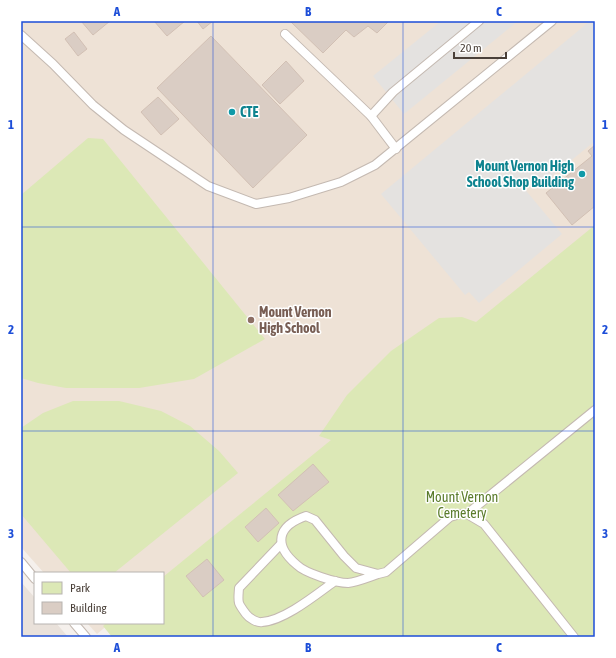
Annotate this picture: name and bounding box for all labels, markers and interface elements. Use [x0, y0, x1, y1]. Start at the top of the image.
text: A [113, 4, 121, 19]
text: B [305, 4, 312, 19]
text: C [496, 4, 502, 19]
scale bar [454, 34, 506, 60]
text: 20 m [460, 41, 482, 55]
place label: CTE [240, 104, 258, 120]
marker: CTE [227, 107, 237, 117]
text: 1 [8, 117, 14, 132]
text: 1 [602, 117, 608, 132]
place label: Mount Vernon High School Shop Building [467, 158, 575, 190]
marker: Mount Vernon High School Shop Building [577, 169, 587, 179]
place label: Mount Vernon High School [259, 304, 332, 336]
marker: Mount Vernon High School [246, 315, 256, 325]
text: 2 [8, 322, 14, 337]
text: 2 [602, 322, 608, 337]
park label: Mount Vernon Cemetery [426, 489, 498, 521]
text: 3 [8, 526, 14, 541]
text: 3 [602, 526, 608, 541]
legend [34, 572, 164, 624]
text: Park [70, 581, 91, 595]
text: Building [70, 601, 108, 615]
text: A [113, 640, 121, 655]
text: B [305, 640, 312, 655]
text: C [496, 640, 502, 655]

